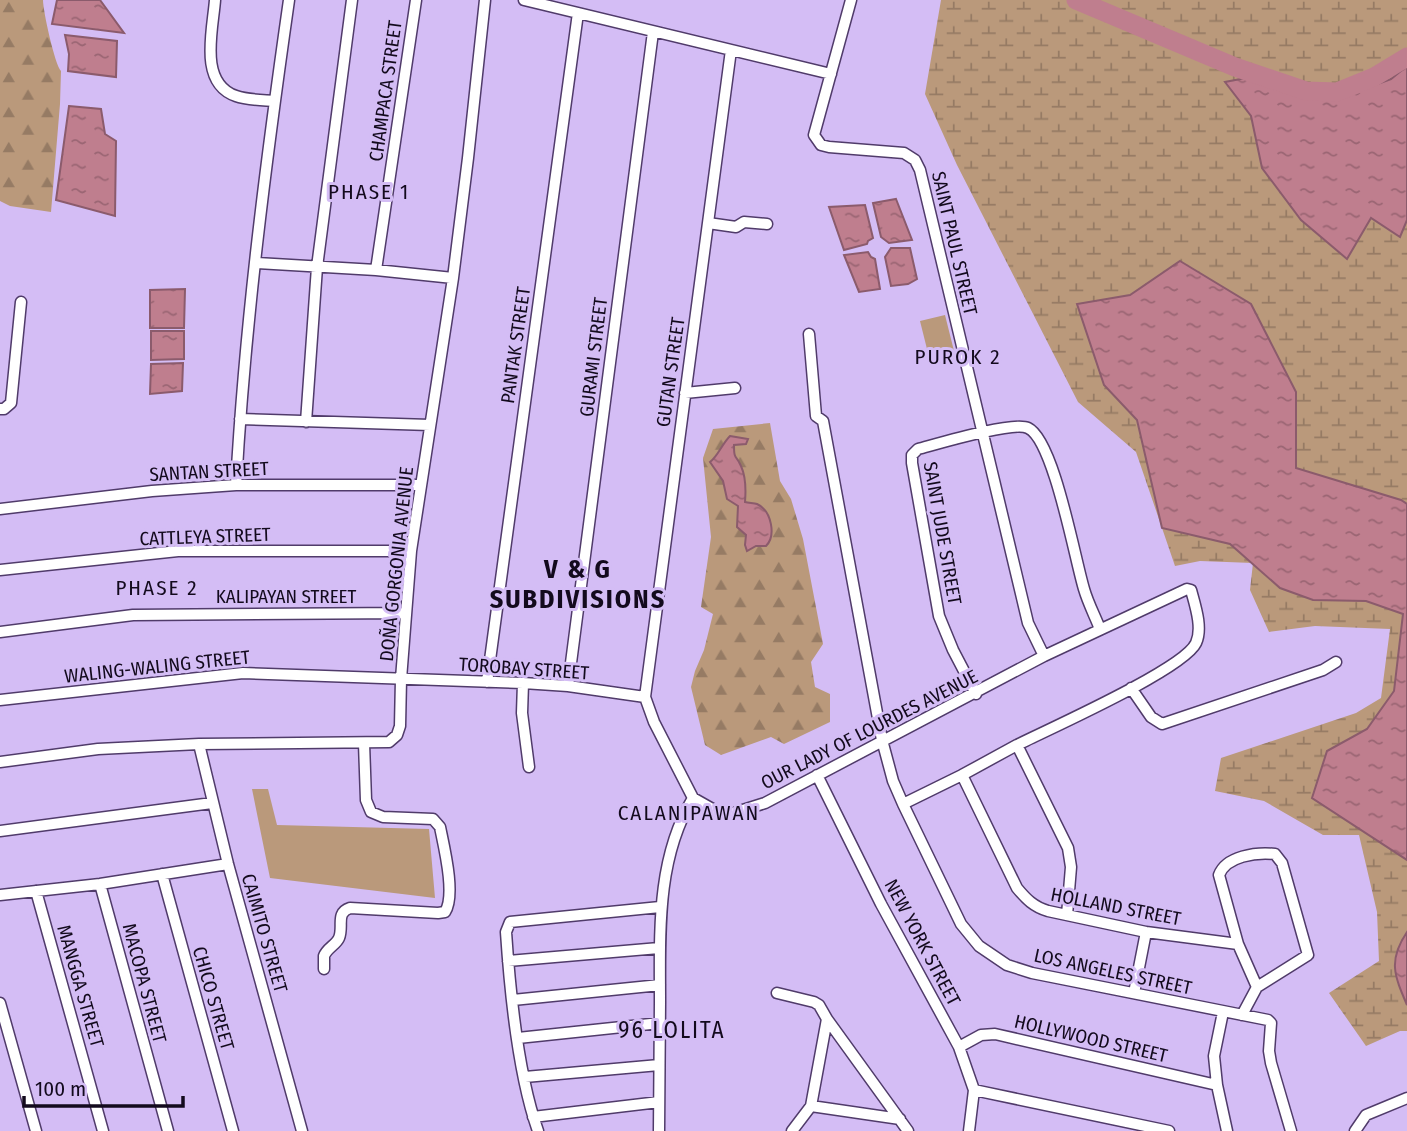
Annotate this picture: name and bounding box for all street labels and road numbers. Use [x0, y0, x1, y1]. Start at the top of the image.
street label: CHAMPACA STREET [364, 19, 407, 163]
street label: SAINT PAUL STREET [927, 169, 982, 317]
street label: PANTAK STREET [496, 285, 535, 405]
street label: GURAMI STREET [575, 296, 612, 418]
street label: GUTAN STREET [651, 315, 690, 428]
street label: SANTAN STREET [149, 457, 269, 486]
street label: SAINT JUDE STREET [919, 460, 966, 607]
street label: DOÑA GORGONIA AVENUE [375, 465, 418, 663]
street label: CATTLEYA STREET [139, 523, 271, 550]
street label: KALIPAYAN STREET [216, 585, 356, 608]
street label: WALING-WALING STREET [63, 645, 251, 688]
street label: TOROBAY STREET [458, 652, 590, 685]
street label: OUR LADY OF LOURDES AVENUE [757, 665, 981, 794]
street label: CAIMITO STREET [237, 871, 293, 995]
street label: NEW YORK STREET [880, 875, 966, 1009]
street label: HOLLAND STREET [1049, 883, 1183, 930]
street label: MACOPA STREET [118, 921, 172, 1045]
street label: MANGGA STREET [52, 922, 109, 1050]
street label: CHICO STREET [188, 944, 239, 1053]
street label: LOS ANGELES STREET [1032, 944, 1194, 999]
street label: HOLLYWOOD STREET [1012, 1010, 1170, 1067]

